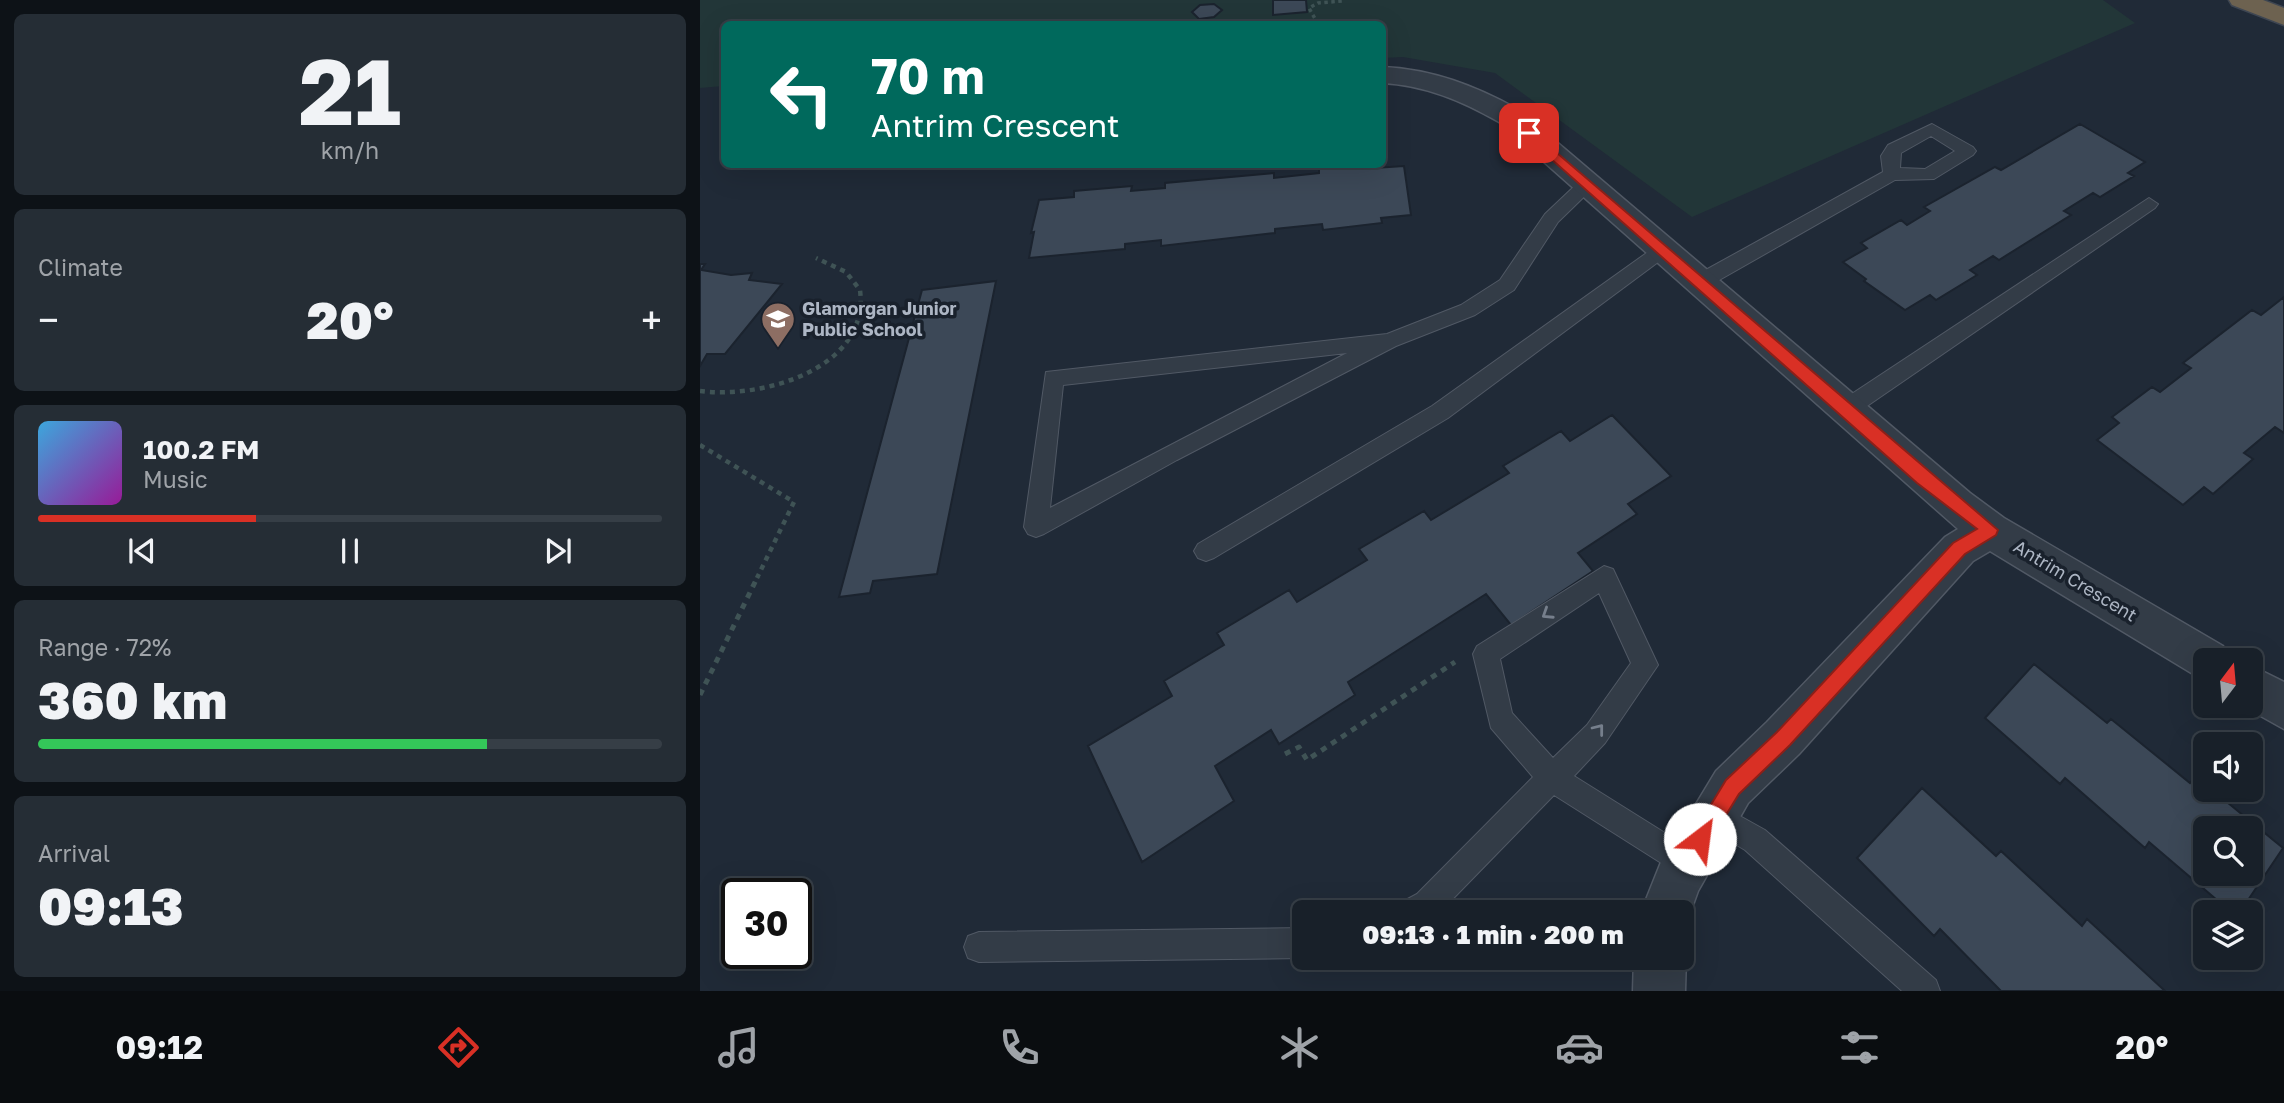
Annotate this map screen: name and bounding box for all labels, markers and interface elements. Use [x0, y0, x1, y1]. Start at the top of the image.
text: 21 [299, 36, 401, 145]
text: 70 m [871, 46, 985, 105]
icon: left [756, 49, 847, 140]
pin [1499, 103, 1559, 163]
text: Antrim Crescent [871, 106, 1120, 144]
icon: arrive [1510, 114, 1548, 152]
text: km/h [321, 136, 379, 164]
text: Climate [38, 253, 123, 281]
text: 20° [307, 288, 393, 350]
text: − [38, 297, 59, 342]
text: + [641, 297, 662, 342]
place label: Glamorgan Junior Public School [802, 297, 957, 340]
school or university icon: Glamorgan Junior Public School [759, 300, 797, 349]
text: 100.2 FM [143, 434, 259, 465]
text: Music [143, 465, 208, 493]
icon: previous [123, 532, 161, 570]
icon: pause [331, 532, 369, 570]
icon: next [539, 532, 577, 570]
street label: Antrim Crescent [2010, 535, 2141, 626]
one-way arrow [1542, 606, 1555, 619]
text: Range · 72% [38, 633, 171, 661]
north arrow [2193, 648, 2263, 718]
map controls [2193, 648, 2263, 970]
text: 360 km [38, 668, 227, 730]
one-way arrow [1590, 724, 1603, 736]
button: sound [2193, 732, 2263, 802]
position arrow [1663, 802, 1737, 876]
button: search [2193, 816, 2263, 886]
text: Arrival [38, 839, 110, 867]
text: 09:13 [38, 874, 184, 936]
speed limit sign: 30 [721, 878, 812, 969]
button: layers [2193, 900, 2263, 970]
text: 09:13 · 1 min · 200 m [1362, 919, 1624, 950]
icon: directions [434, 1023, 483, 1072]
icon: music [714, 1023, 763, 1072]
icon: phone [995, 1023, 1044, 1072]
icon: climate [1275, 1023, 1324, 1072]
icon: car [1555, 1023, 1604, 1072]
icon: filters [1835, 1023, 1884, 1072]
text: 09:12 [116, 1028, 203, 1066]
text: 20° [2116, 1028, 2168, 1066]

